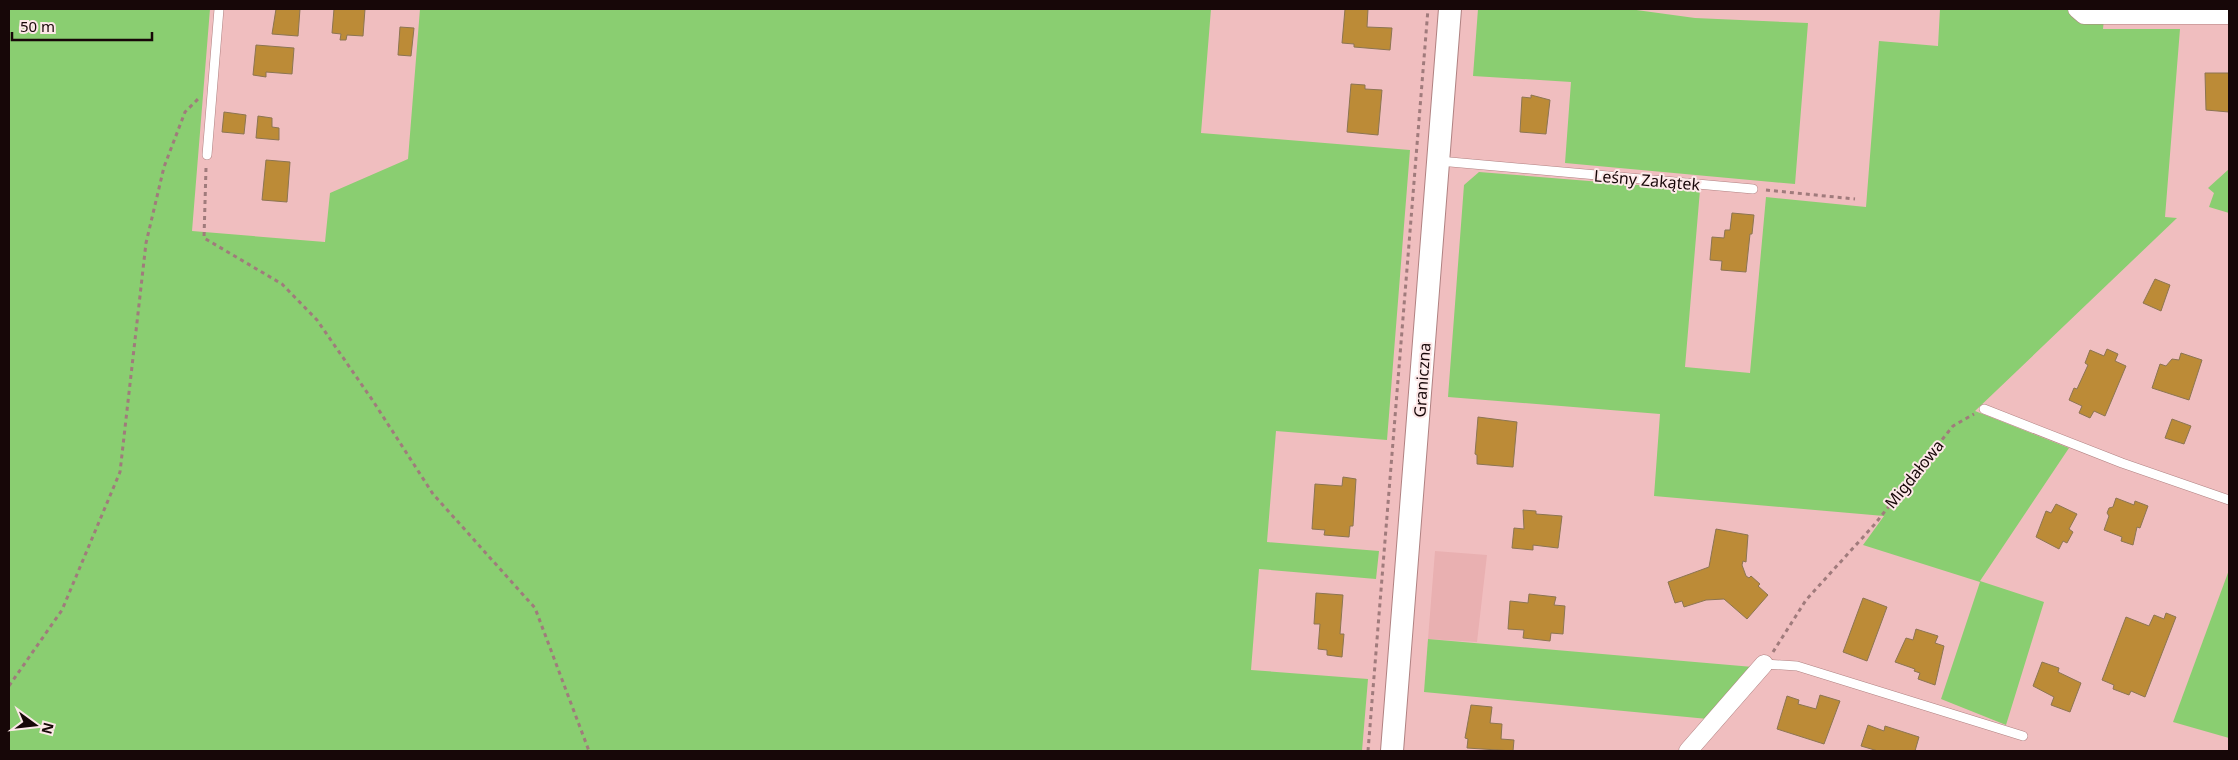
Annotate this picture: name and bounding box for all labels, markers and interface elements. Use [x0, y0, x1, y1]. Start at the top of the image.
scale bar [12, 10, 152, 42]
text: 50 m [20, 16, 55, 36]
street label: Leśny Zakątek [1593, 164, 1701, 196]
street label: Graniczna [1408, 342, 1436, 418]
street label: Migdałowa [1880, 435, 1948, 513]
north arrow [10, 700, 60, 750]
text: N [37, 721, 59, 736]

